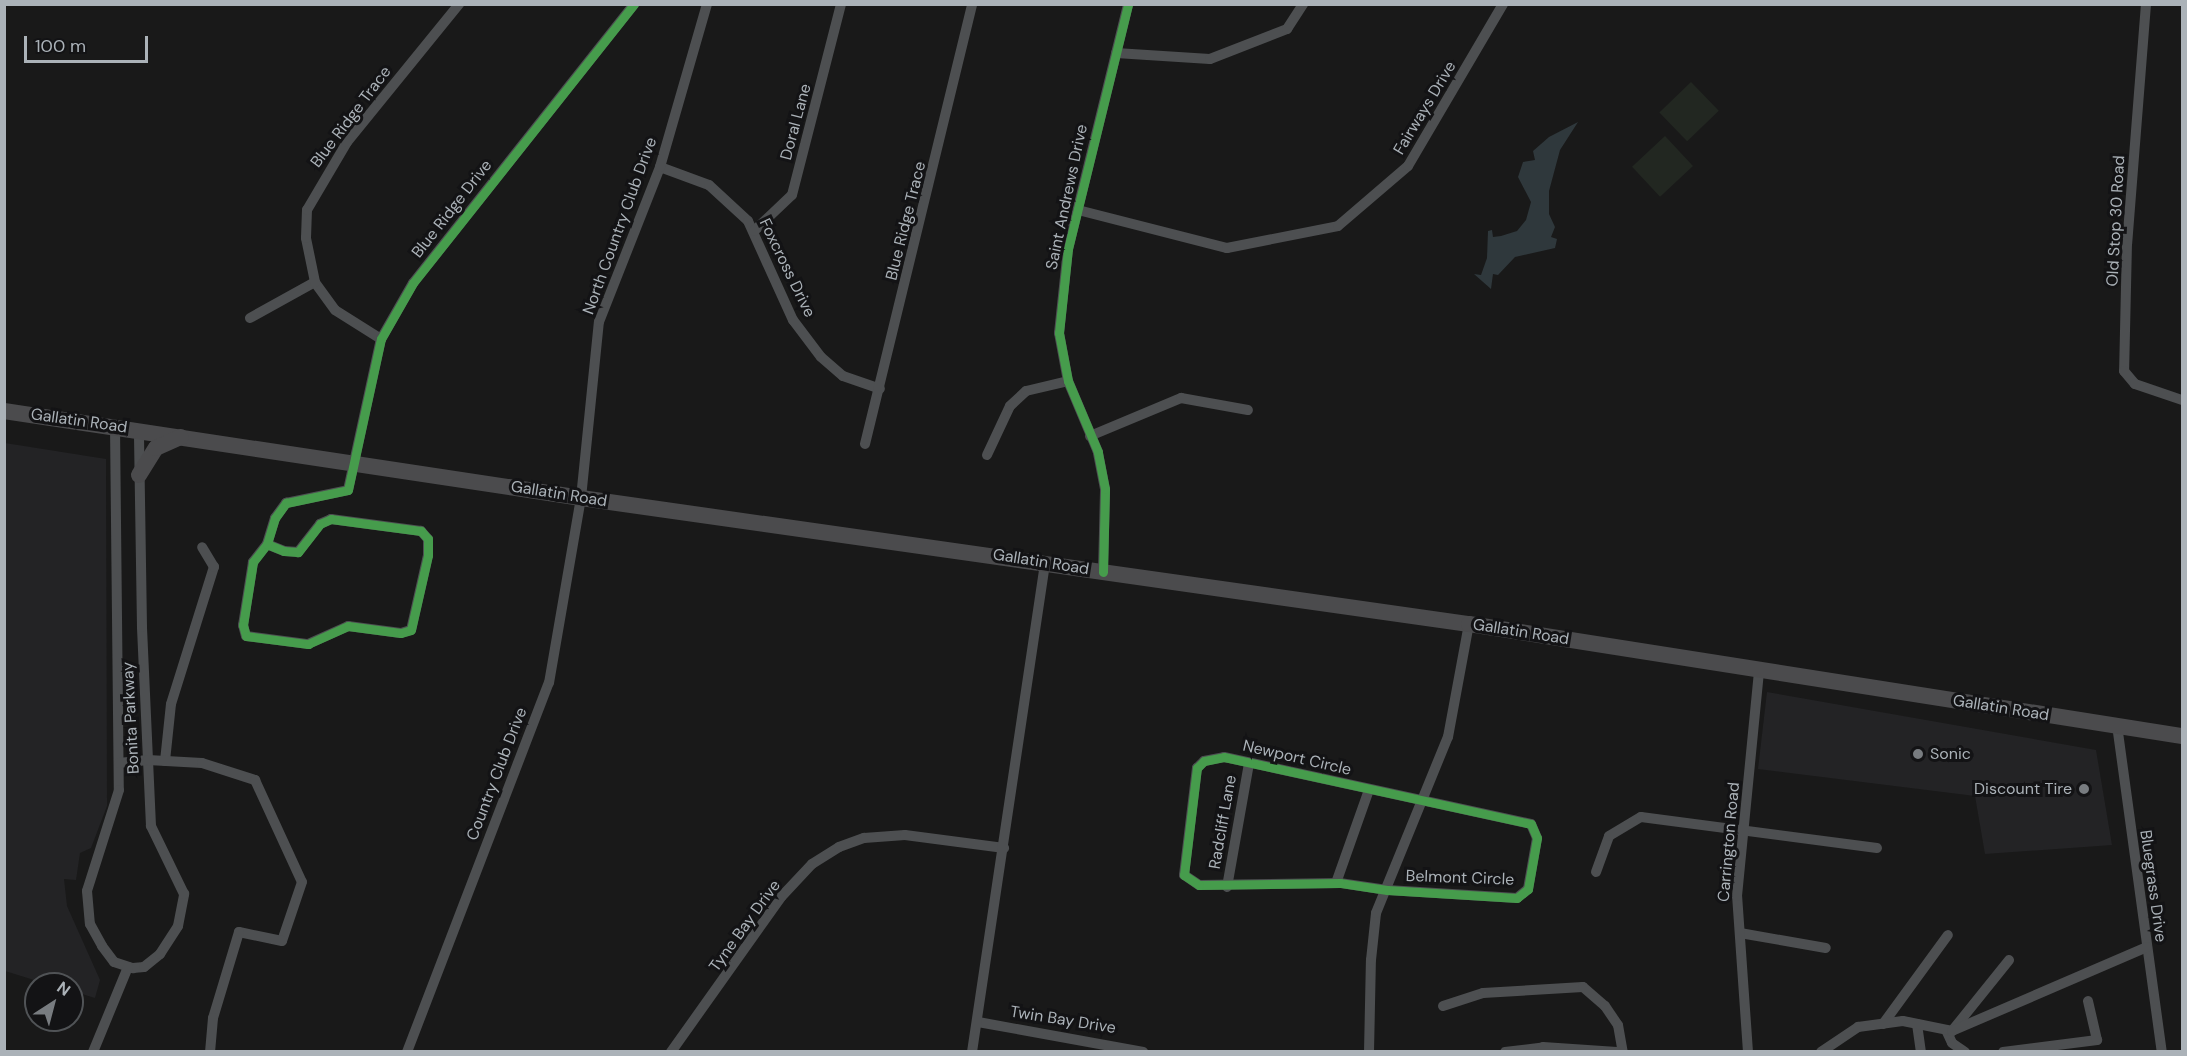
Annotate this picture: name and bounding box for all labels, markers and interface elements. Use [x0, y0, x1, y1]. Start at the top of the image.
scale bar [27, 24, 152, 62]
text: 100 m [35, 34, 86, 58]
street label: Fairways Drive [1390, 58, 1460, 158]
street label: Blue Ridge Trace [307, 63, 395, 171]
street label: Doral Lane [777, 82, 815, 162]
street label: Saint Andrews Drive [1042, 123, 1092, 271]
street label: North Country Club Drive [579, 135, 661, 317]
street label: Old Stop 30 Road [2103, 155, 2129, 287]
street label: Blue Ridge Drive [408, 156, 496, 262]
street label: Blue Ridge Trace [882, 159, 930, 283]
street label: Foxcross Drive [755, 216, 819, 320]
street label: Gallatin Road [30, 405, 128, 437]
street label: Gallatin Road [509, 477, 609, 511]
street label: Gallatin Road [991, 545, 1091, 579]
street label: Gallatin Road [1471, 615, 1571, 649]
street label: Bonita Parkway [118, 661, 144, 775]
street label: Gallatin Road [1951, 691, 2051, 725]
street label: Country Club Drive [463, 705, 531, 843]
street label: Newport Circle [1241, 736, 1353, 780]
place label: Sonic [1930, 744, 1971, 764]
marker: Sonic [1911, 747, 1925, 761]
street label: Radcliff Lane [1205, 773, 1241, 871]
place label: Discount Tire [1974, 779, 2072, 799]
street label: Carrington Road [1714, 781, 1744, 903]
marker: Discount Tire [2077, 782, 2091, 796]
street label: Bluegrass Drive [2136, 829, 2170, 943]
street label: Belmont Circle [1405, 867, 1515, 889]
street label: Tyne Bay Drive [705, 876, 785, 976]
north arrow [24, 972, 84, 1032]
text: N [53, 977, 75, 1001]
street label: Twin Bay Drive [1009, 1002, 1117, 1038]

